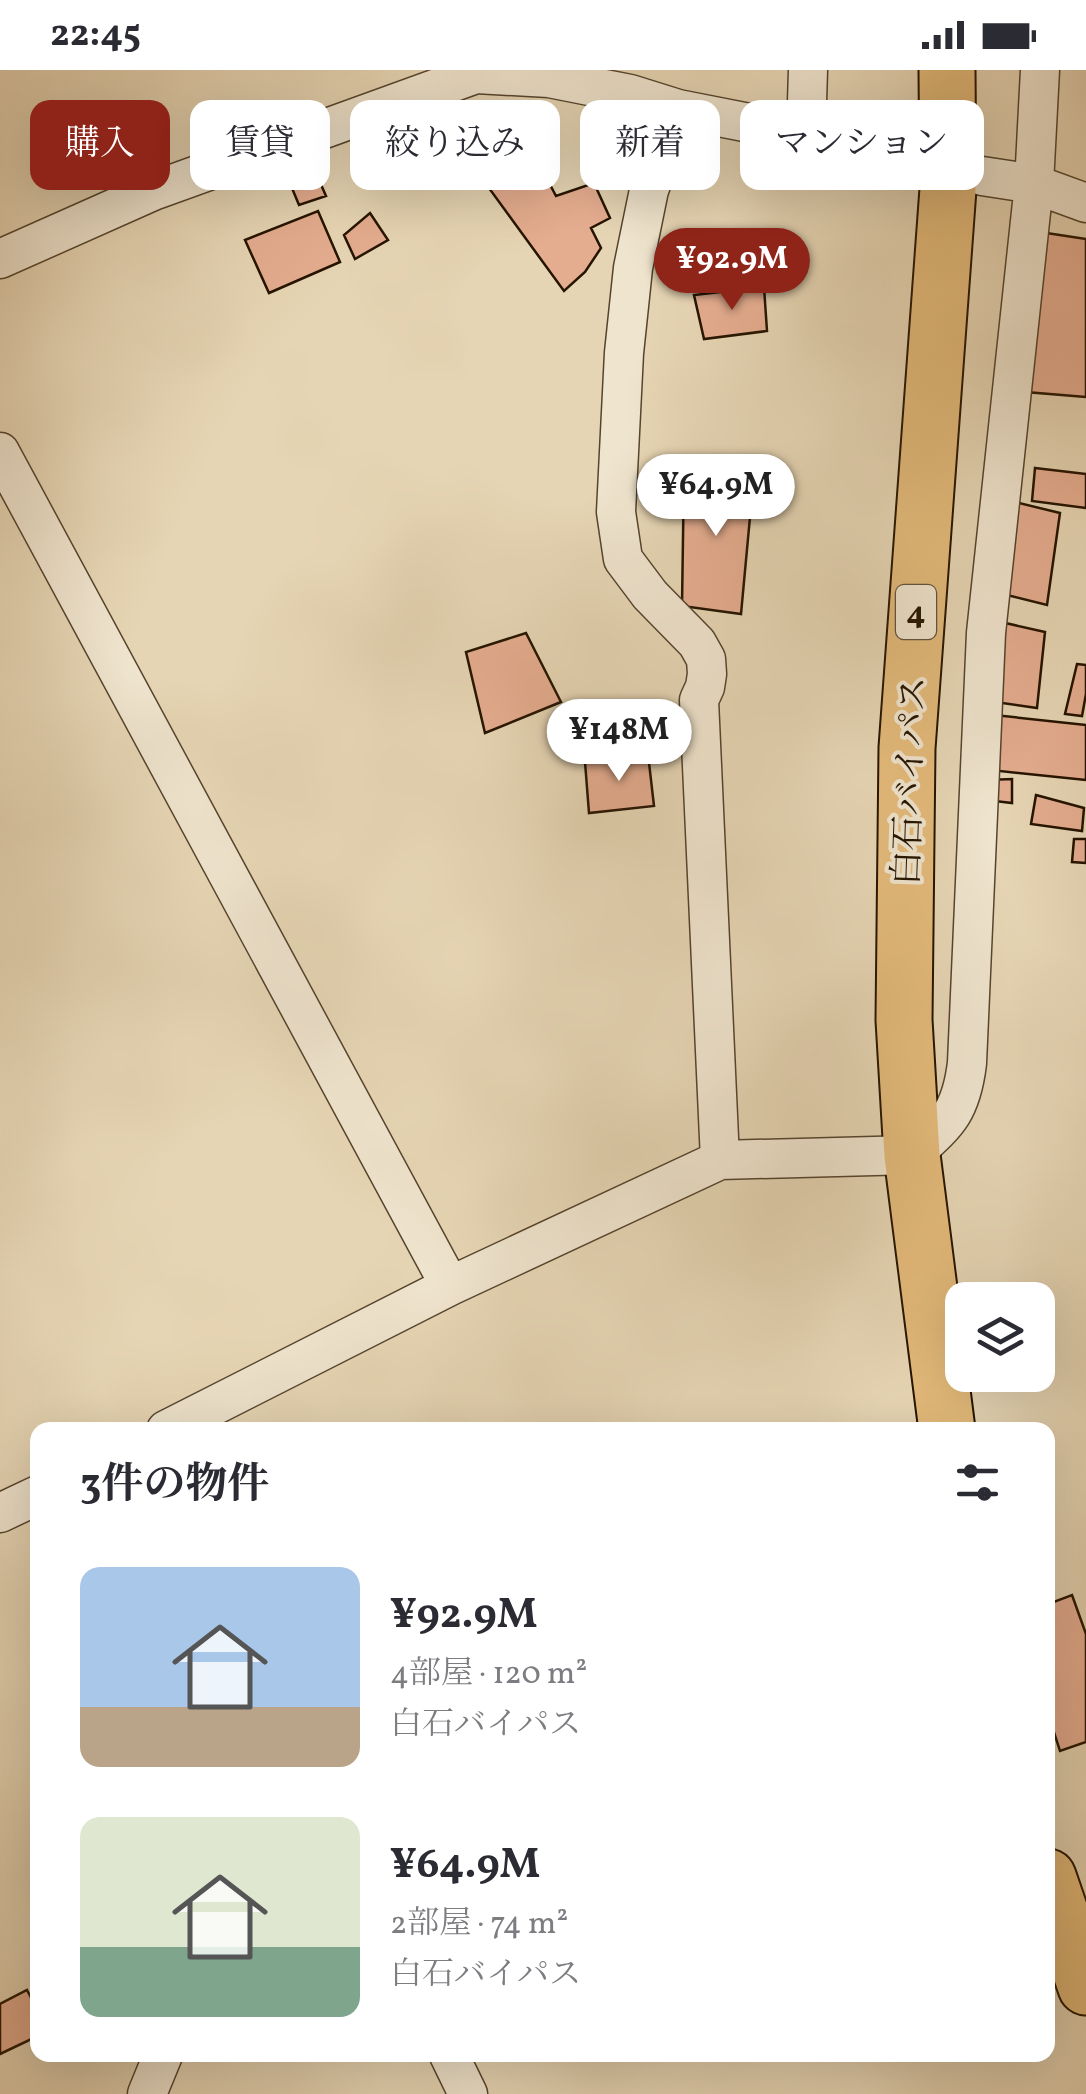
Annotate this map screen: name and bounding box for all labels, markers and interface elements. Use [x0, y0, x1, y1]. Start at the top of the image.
text: 22:45 [50, 9, 141, 62]
chip: 購入 [30, 100, 170, 190]
chip: 賃貸 [190, 100, 330, 190]
chip: 絞り込み [350, 100, 560, 190]
chip: 新着 [580, 100, 720, 190]
chip: マンション [740, 100, 984, 190]
pin: ¥92.9M [651, 228, 813, 313]
text: ¥92.9M [676, 238, 788, 282]
pin: ¥64.9M [635, 454, 797, 539]
text: ¥64.9M [659, 464, 773, 508]
road number: 4 [896, 585, 936, 639]
street label: 白石バイパス [884, 676, 940, 887]
pin: ¥148M [549, 699, 689, 784]
text: ¥148M [569, 709, 669, 753]
map controls [945, 1282, 1055, 1392]
button: layers [945, 1282, 1055, 1392]
icon: filters [950, 1455, 1005, 1510]
text: 3件の物件 [80, 1457, 269, 1516]
text: ¥92.9M [390, 1587, 537, 1646]
icon: home [160, 1607, 280, 1727]
text: 4部屋 · 120 m² [390, 1653, 587, 1697]
text: 白石バイパス [390, 1704, 581, 1748]
text: ¥64.9M [390, 1837, 540, 1896]
icon: home [160, 1857, 280, 1977]
text: 2部屋 · 74 m² [390, 1903, 568, 1947]
text: 白石バイパス [390, 1954, 581, 1998]

